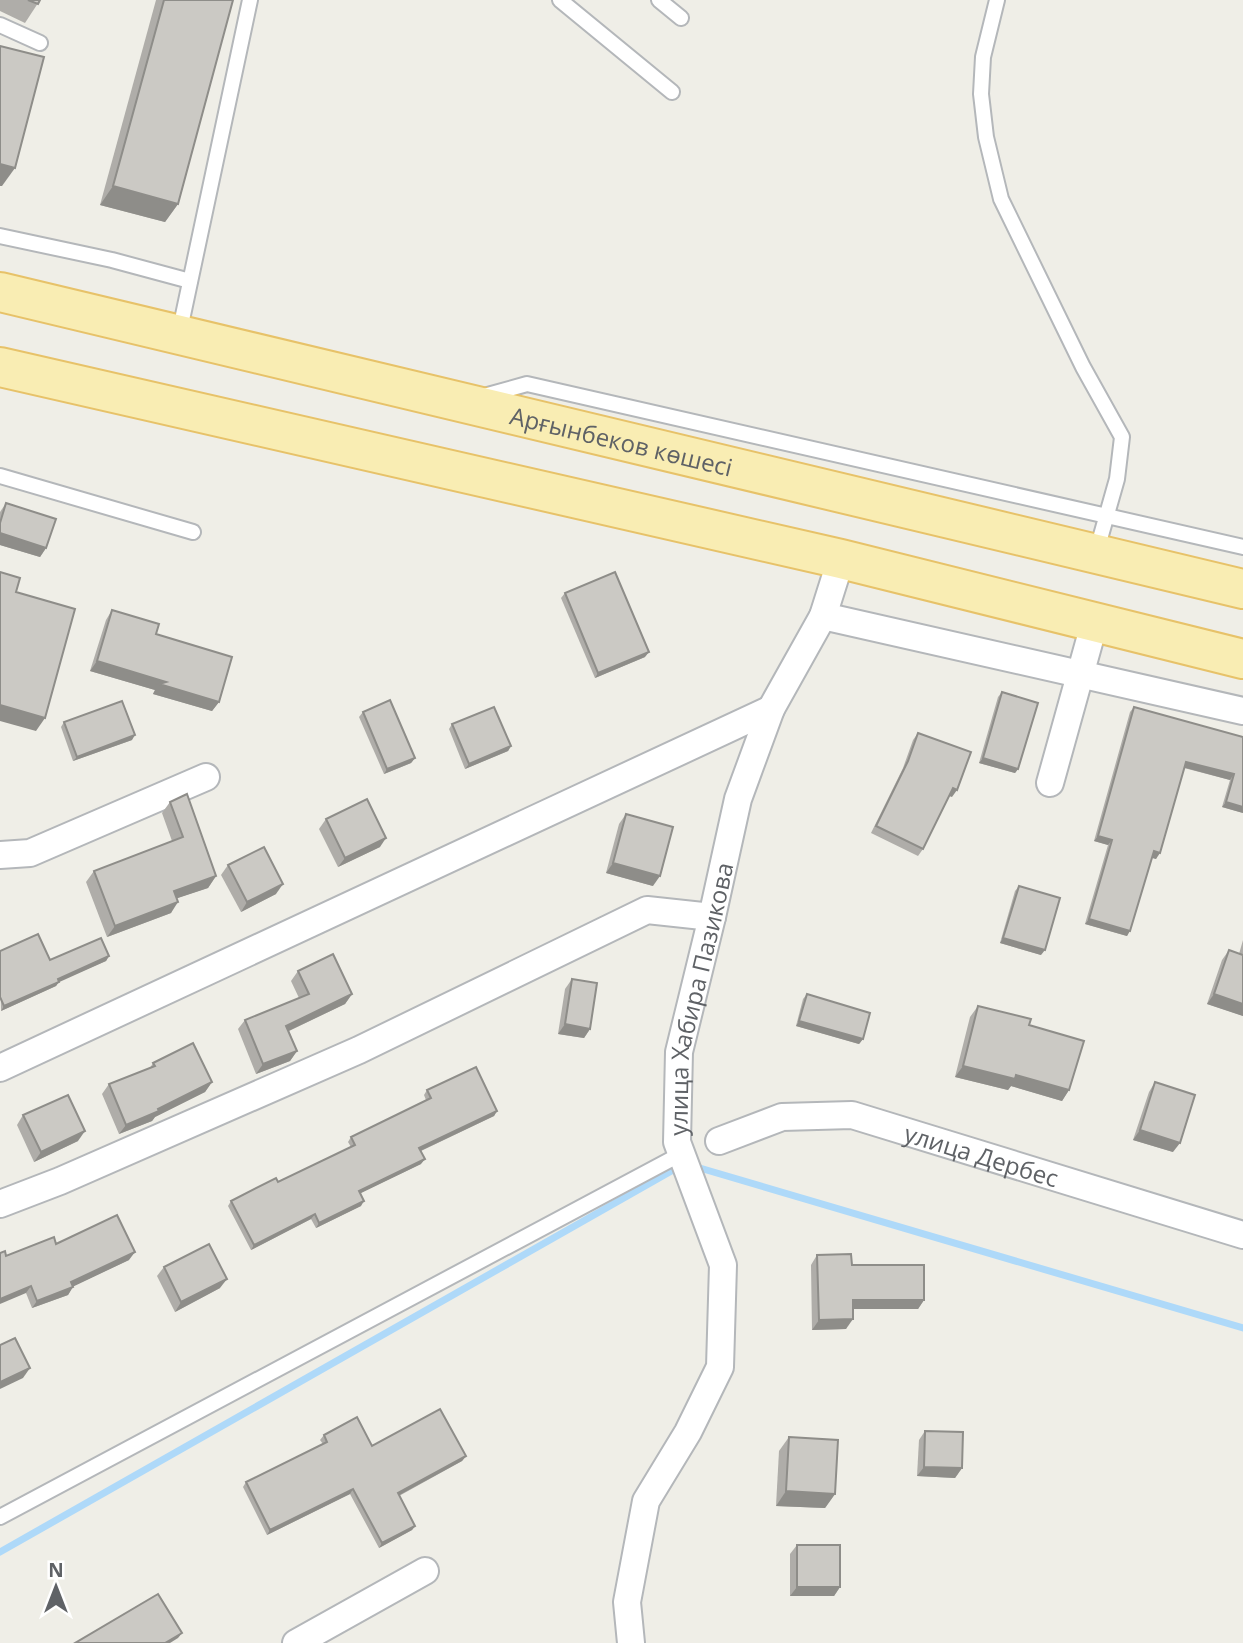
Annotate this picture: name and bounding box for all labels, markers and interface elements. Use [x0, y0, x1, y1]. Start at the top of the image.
street label: Арғынбеков көшесі [507, 398, 736, 483]
street label: улица Хабира Пазикова [661, 859, 740, 1136]
street label: улица Дербес [901, 1116, 1063, 1194]
north arrow [21, 1552, 91, 1622]
text: N [48, 1557, 64, 1583]

